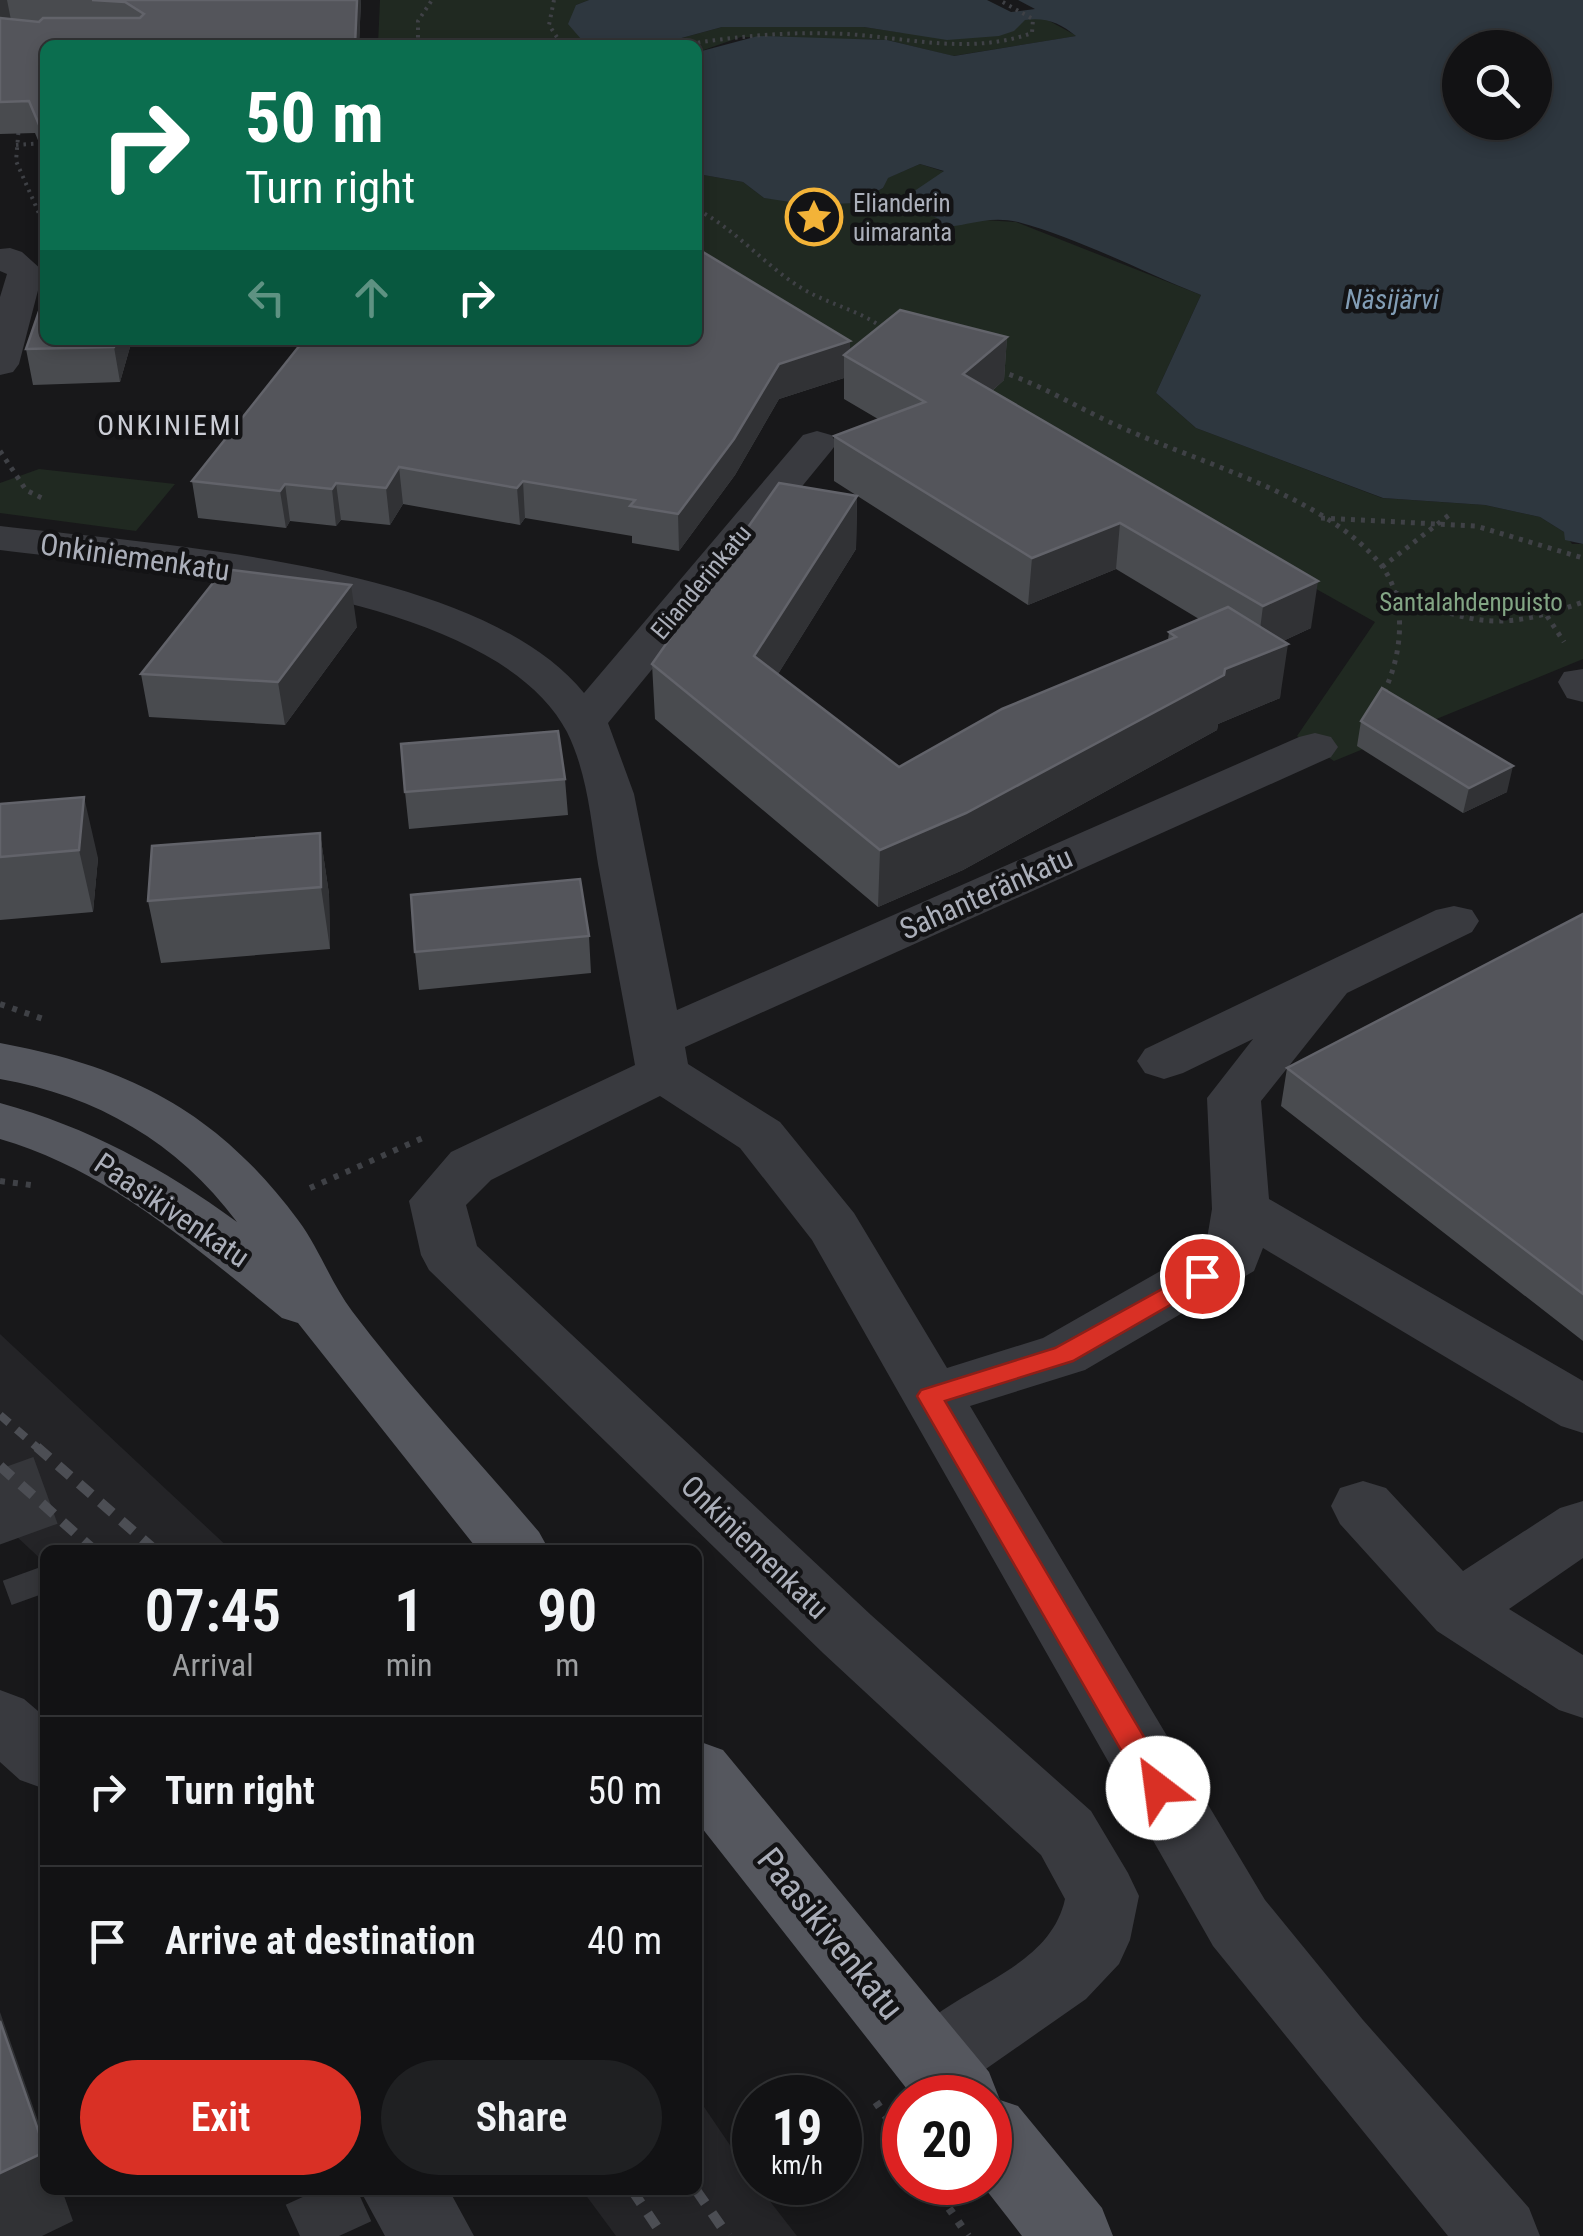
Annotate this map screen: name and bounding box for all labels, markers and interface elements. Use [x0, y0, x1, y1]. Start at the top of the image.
map controls [1442, 30, 1552, 140]
button: search [1442, 30, 1552, 140]
text: 50 m [245, 77, 384, 159]
icon: right [80, 80, 210, 210]
text: Turn right [245, 161, 415, 214]
place icon: Elianderin uimaranta [784, 187, 844, 247]
place label: Elianderin uimaranta [853, 189, 952, 247]
icon: left [239, 270, 294, 325]
icon: ahead [344, 270, 399, 325]
icon: right [449, 270, 504, 325]
water label: Näsijärvi [1345, 283, 1440, 316]
district label: ONKINIEMI [97, 409, 243, 442]
street label: Elianderinkatu [645, 519, 757, 645]
street label: Onkiniemenkatu [38, 526, 232, 588]
park label: Santalahdenpuisto [1379, 588, 1563, 617]
street label: Sahanteränkatu [894, 839, 1078, 947]
street label: Paasikivenkatu [88, 1146, 256, 1274]
pin [1160, 1234, 1245, 1319]
icon: arrive [1175, 1249, 1230, 1304]
street label: Onkiniemenkatu [674, 1468, 836, 1626]
text: 07:45 [145, 1575, 281, 1646]
text: 1 [394, 1575, 424, 1646]
text: 90 [537, 1575, 597, 1646]
text: Arrival [172, 1646, 254, 1684]
text: min [386, 1646, 433, 1684]
text: m [555, 1646, 579, 1684]
position arrow [1106, 1736, 1210, 1840]
icon: right [80, 1764, 135, 1819]
text: Turn right [165, 1769, 315, 1813]
text: 50 m [587, 1769, 662, 1813]
street label: Paasikivenkatu [748, 1840, 912, 2028]
icon: arrive [80, 1914, 135, 1969]
text: Arrive at destination [165, 1919, 475, 1963]
text: 40 m [587, 1919, 662, 1963]
button: Exit [80, 2060, 361, 2175]
button: Share [381, 2060, 662, 2175]
speed limit sign: 20 [882, 2075, 1012, 2205]
text: 19 [772, 2099, 822, 2157]
text: km/h [771, 2151, 823, 2180]

